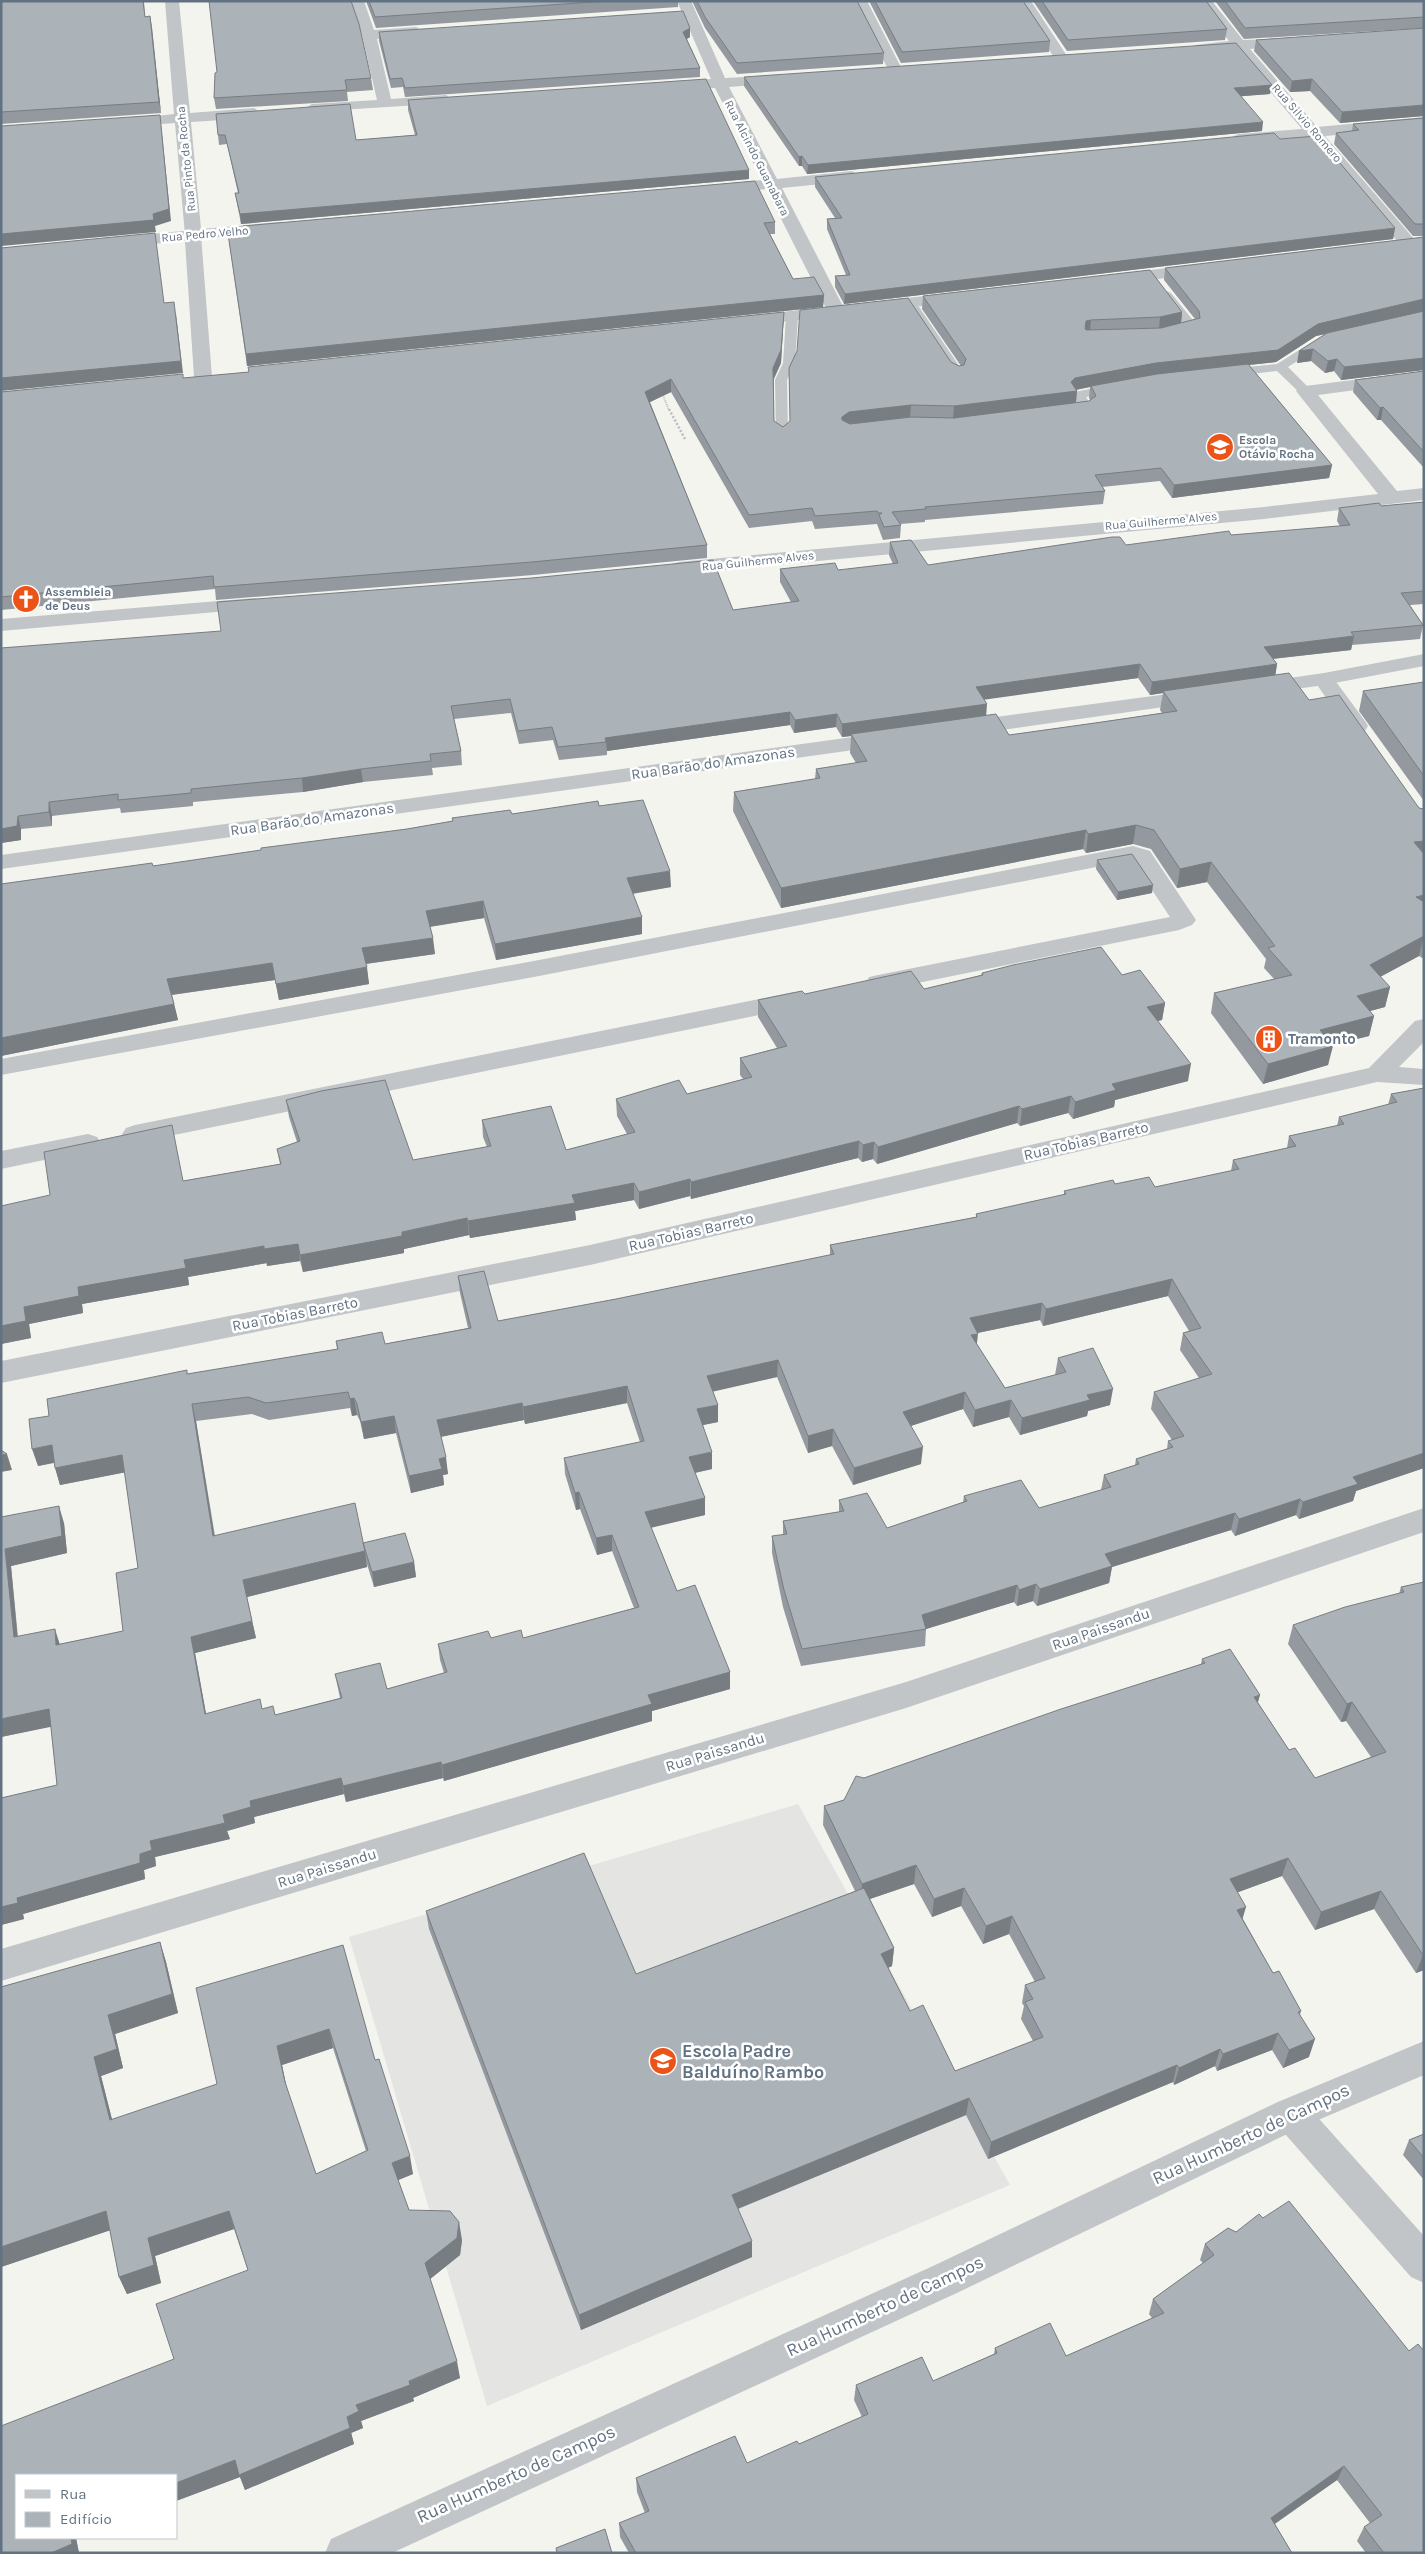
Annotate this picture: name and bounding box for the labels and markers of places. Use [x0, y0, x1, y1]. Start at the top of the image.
school or university icon: Escola Otávio Rocha [1205, 432, 1235, 462]
place label: Escola Otávio Rocha [1239, 433, 1314, 461]
church icon: Assembleia de Deus [11, 584, 41, 614]
place label: Assembleia de Deus [45, 585, 111, 613]
building icon: Tramonto [1254, 1024, 1284, 1054]
place label: Tramonto [1288, 1030, 1356, 1048]
place label: Escola Padre Balduíno Rambo [682, 2040, 824, 2083]
school or university icon: Escola Padre Balduíno Rambo [648, 2046, 678, 2076]

